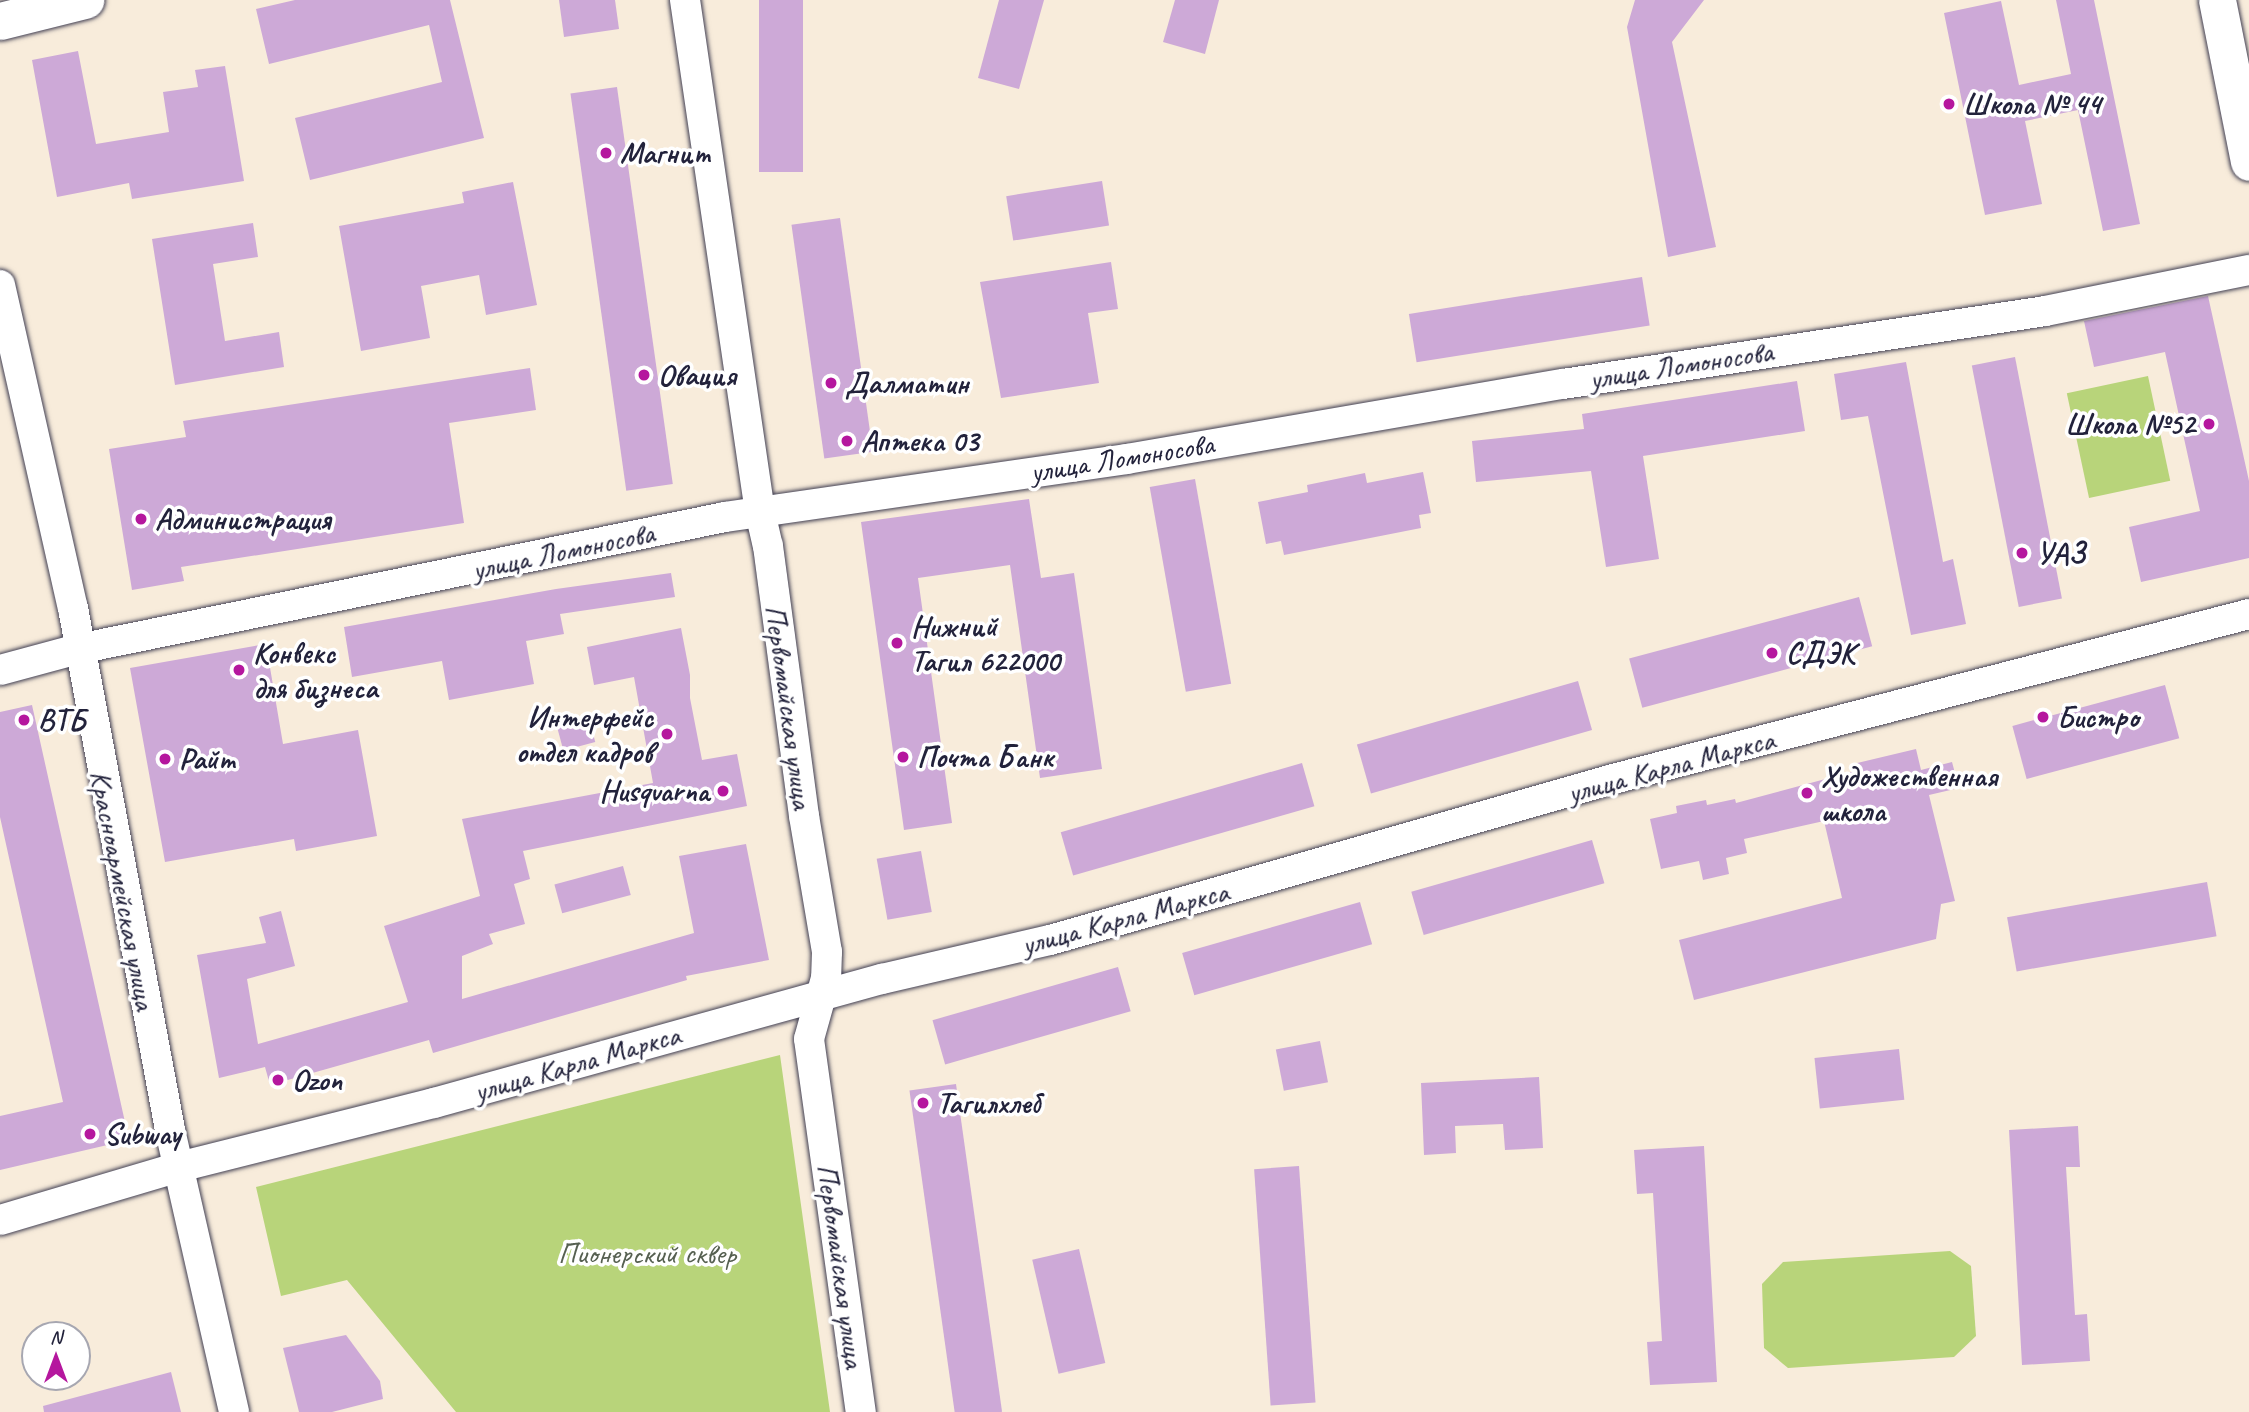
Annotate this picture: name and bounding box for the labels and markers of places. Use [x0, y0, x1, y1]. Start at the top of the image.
place label: Школа № 44 [1963, 86, 2101, 122]
marker: Школа № 44 [1941, 96, 1957, 112]
place label: Магнит [620, 135, 711, 171]
marker: Магнит [598, 145, 614, 161]
place label: Овация [658, 357, 736, 393]
place label: Далматин [845, 365, 969, 401]
marker: Овация [636, 367, 652, 383]
marker: Далматин [823, 375, 839, 391]
place label: Школа №52 [2065, 406, 2195, 442]
marker: Школа №52 [2201, 416, 2217, 432]
place label: Аптека 03 [861, 423, 978, 459]
marker: Аптека 03 [839, 433, 855, 449]
place label: Администрация [155, 501, 331, 537]
marker: Администрация [133, 511, 149, 527]
place label: УАЗ [2036, 535, 2085, 571]
marker: УАЗ [2014, 545, 2030, 561]
place label: Нижний Тагил 622000 [911, 608, 1060, 678]
place label: Конвекс для бизнеса [253, 635, 373, 706]
marker: Нижний Тагил 622000 [889, 635, 905, 651]
place label: СДЭК [1786, 635, 1855, 671]
marker: СДЭК [1764, 645, 1780, 661]
marker: Конвекс для бизнеса [231, 662, 247, 678]
place label: Интерфейс отдел кадров [515, 699, 653, 770]
place label: Бистро [2057, 699, 2139, 735]
place label: ВТБ [38, 702, 86, 738]
marker: Бистро [2035, 709, 2051, 725]
marker: ВТБ [16, 712, 32, 728]
marker: Интерфейс отдел кадров [659, 726, 675, 742]
place label: Почта Банк [917, 739, 1051, 775]
place label: Райт [179, 741, 234, 777]
marker: Почта Банк [895, 749, 911, 765]
marker: Райт [157, 751, 173, 767]
place label: Художественная школа [1821, 758, 1997, 828]
place label: Husqvarna [600, 773, 709, 809]
marker: Husqvarna [715, 783, 731, 799]
marker: Художественная школа [1799, 785, 1815, 801]
place label: Ozon [292, 1062, 342, 1098]
marker: Ozon [270, 1072, 286, 1088]
place label: Тагилхлеб [937, 1085, 1040, 1121]
marker: Тагилхлеб [915, 1095, 931, 1111]
place label: Subway [104, 1116, 180, 1152]
marker: Subway [82, 1126, 98, 1142]

